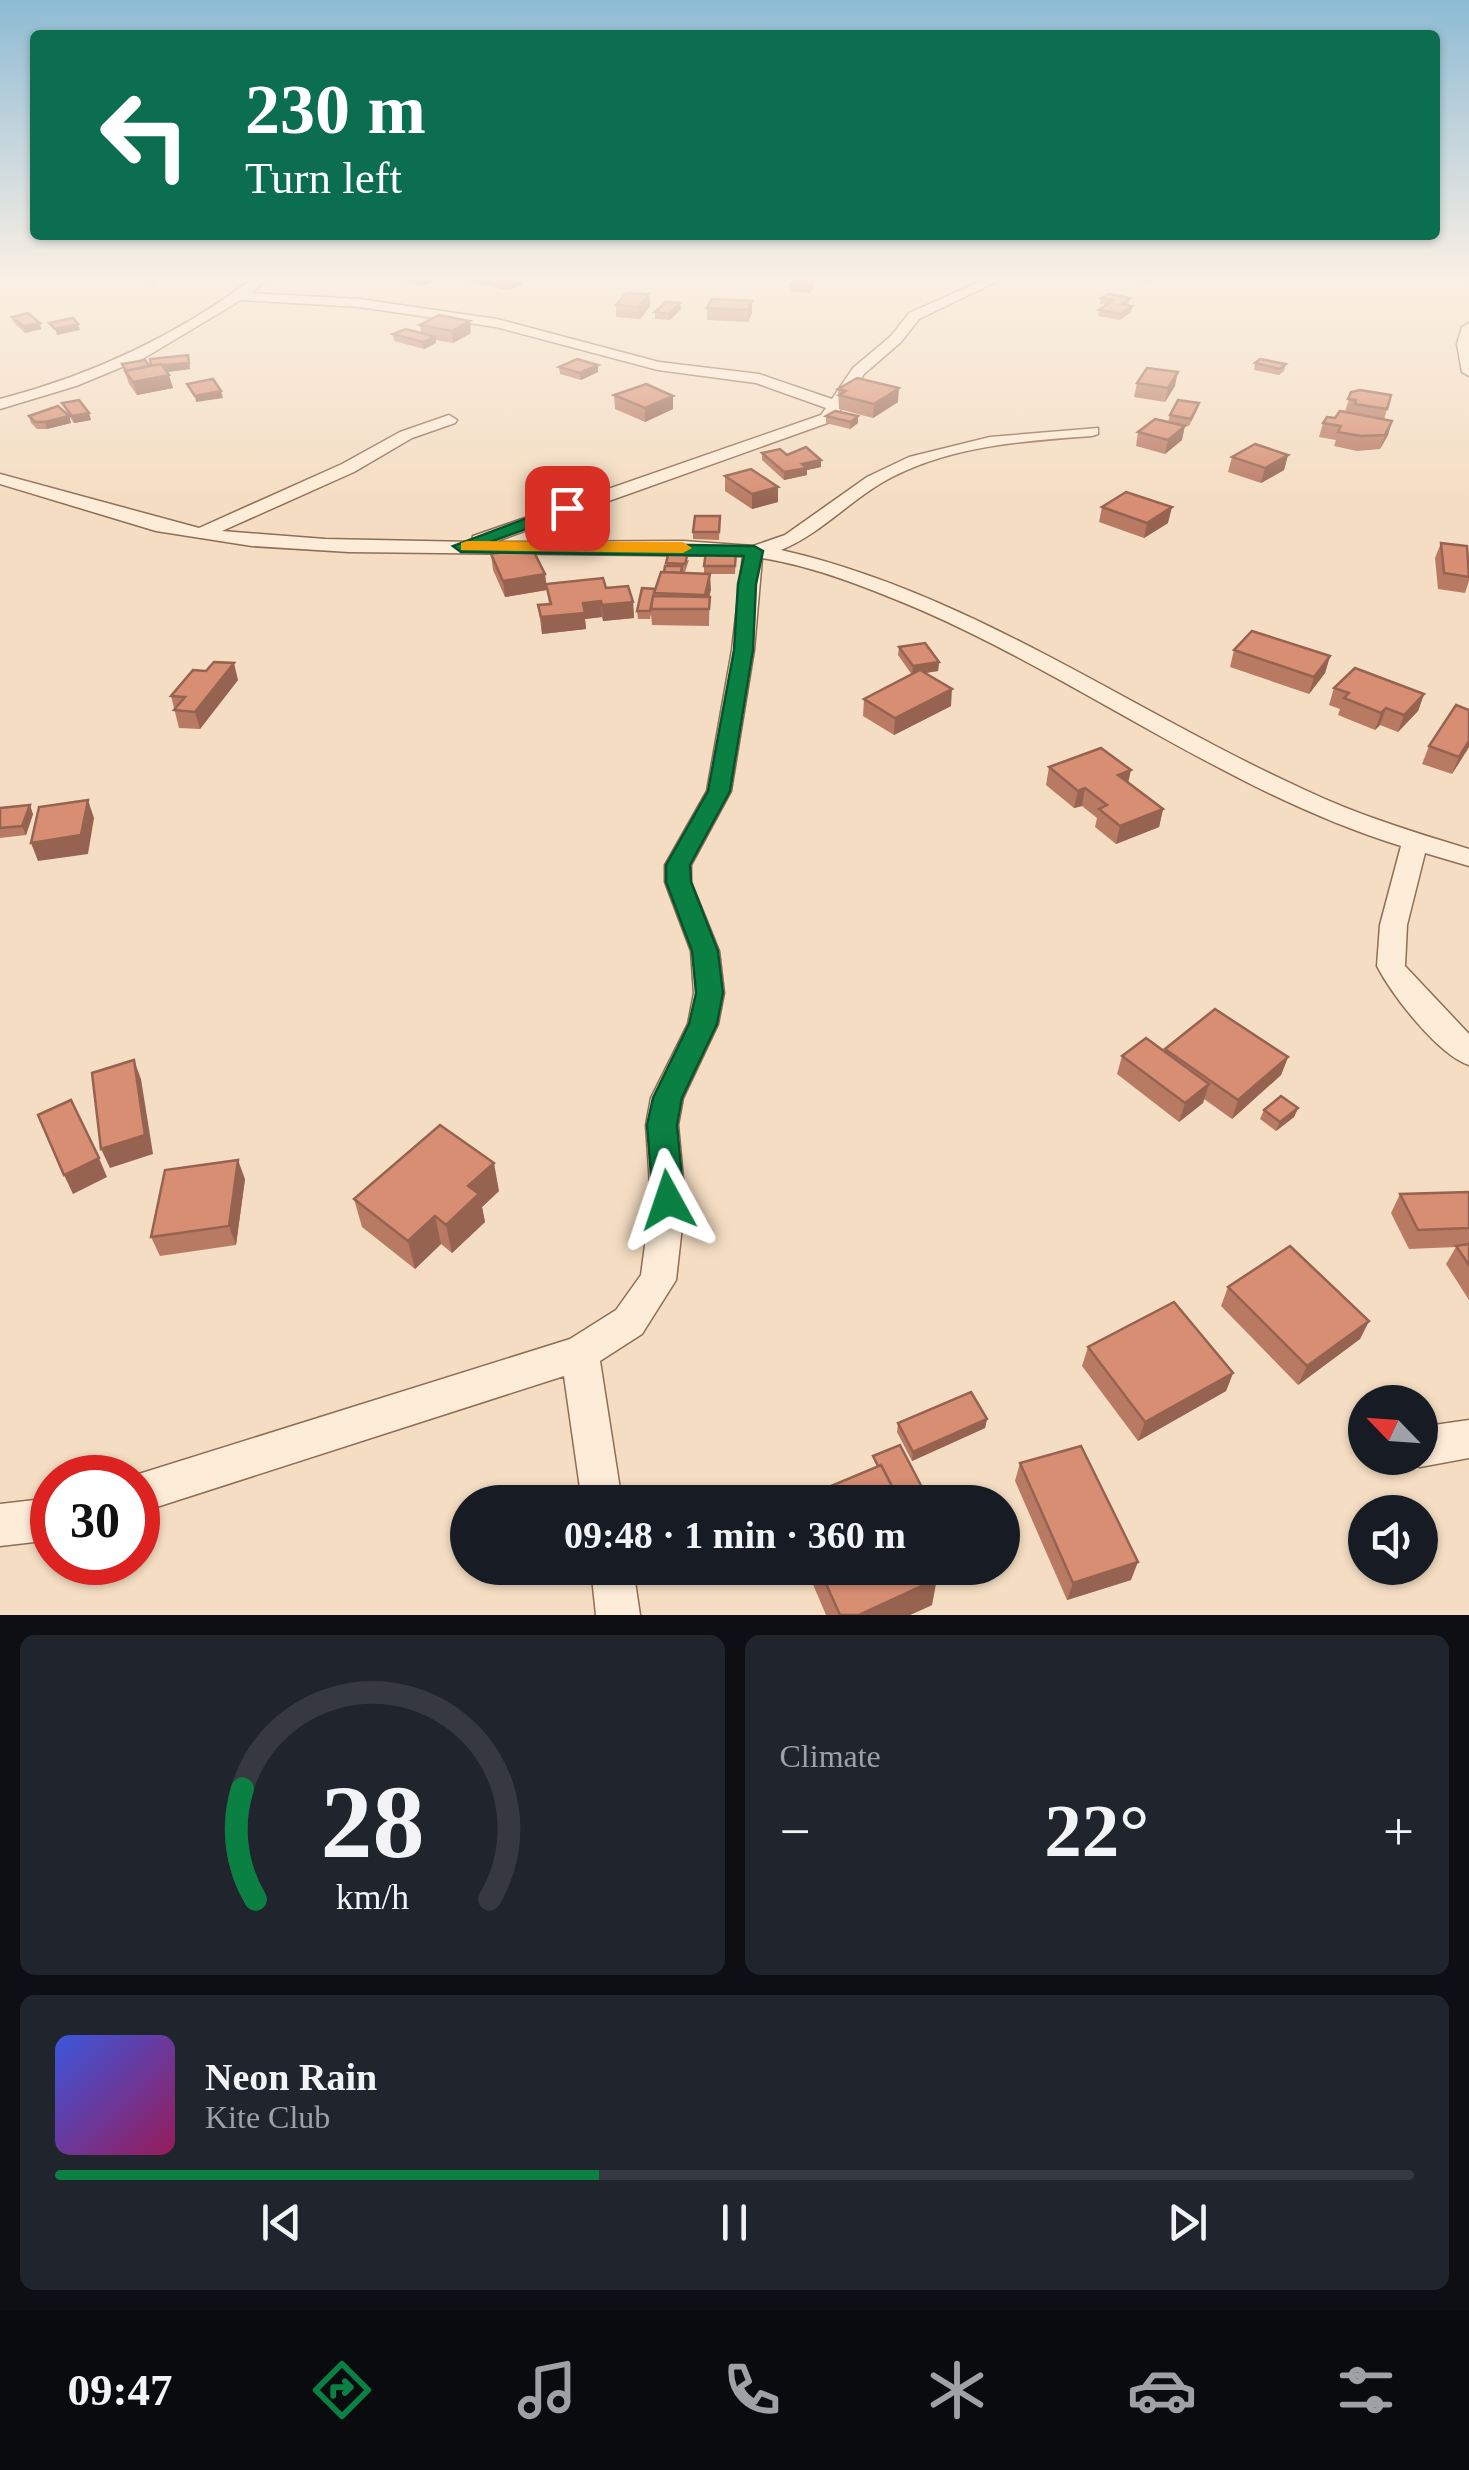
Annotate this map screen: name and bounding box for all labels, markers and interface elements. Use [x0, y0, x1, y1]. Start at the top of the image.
icon: left [80, 70, 210, 200]
text: 230 m [245, 71, 426, 148]
text: Turn left [245, 153, 402, 203]
pin [525, 466, 610, 551]
icon: arrive [540, 481, 595, 536]
position arrow [616, 1148, 720, 1252]
north arrow [1348, 1385, 1438, 1475]
map controls [1348, 1385, 1438, 1585]
speed limit sign: 30 [30, 1455, 160, 1585]
button: sound [1348, 1495, 1438, 1585]
text: 09:48 · 1 min · 360 m [564, 1514, 906, 1556]
text: Climate [780, 1738, 881, 1774]
text: 28 [320, 1764, 424, 1879]
text: 22° [1044, 1789, 1149, 1872]
text: − [780, 1801, 811, 1862]
text: + [1383, 1801, 1414, 1862]
text: km/h [336, 1877, 409, 1917]
text: Neon Rain [205, 2056, 377, 2098]
text: Kite Club [205, 2099, 330, 2135]
icon: previous [254, 2195, 309, 2250]
icon: pause [707, 2195, 762, 2250]
icon: next [1160, 2195, 1215, 2250]
icon: directions [307, 2355, 377, 2425]
icon: music [512, 2355, 582, 2425]
icon: phone [717, 2355, 787, 2425]
icon: climate [922, 2355, 992, 2425]
icon: car [1127, 2355, 1197, 2425]
icon: filters [1331, 2355, 1401, 2425]
text: 09:47 [67, 2365, 172, 2415]

